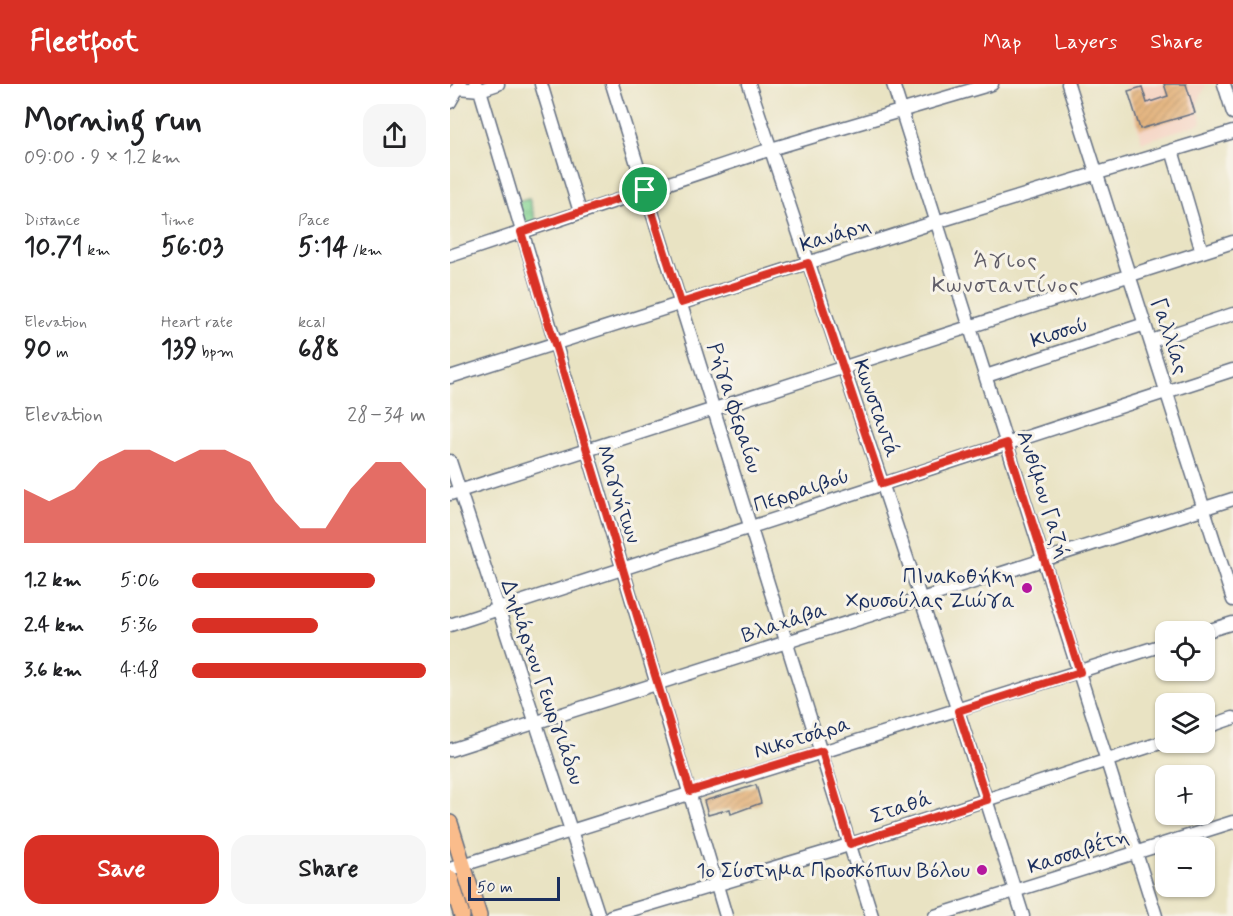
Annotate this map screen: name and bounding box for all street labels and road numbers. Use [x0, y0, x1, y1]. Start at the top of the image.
street label: Κανάρη [796, 210, 874, 260]
street label: Γαλλίας [1144, 295, 1195, 378]
street label: Κισσού [1027, 311, 1092, 355]
street label: Ρήγα Φεραίου [700, 340, 768, 477]
street label: Κωνσταντά [846, 355, 906, 461]
street label: Ανθίμου Γαζή [1009, 427, 1077, 561]
street label: Μαγνήτων [589, 441, 647, 547]
street label: Περραιβού [750, 462, 853, 520]
street label: Δημάρχου Γεωργιάδου [494, 576, 590, 789]
street label: Βλαχάβα [738, 596, 830, 650]
street label: Νικοτσάρα [751, 710, 854, 766]
street label: Σταθά [867, 785, 935, 831]
street label: Κασσαβέτη [1024, 822, 1132, 881]

